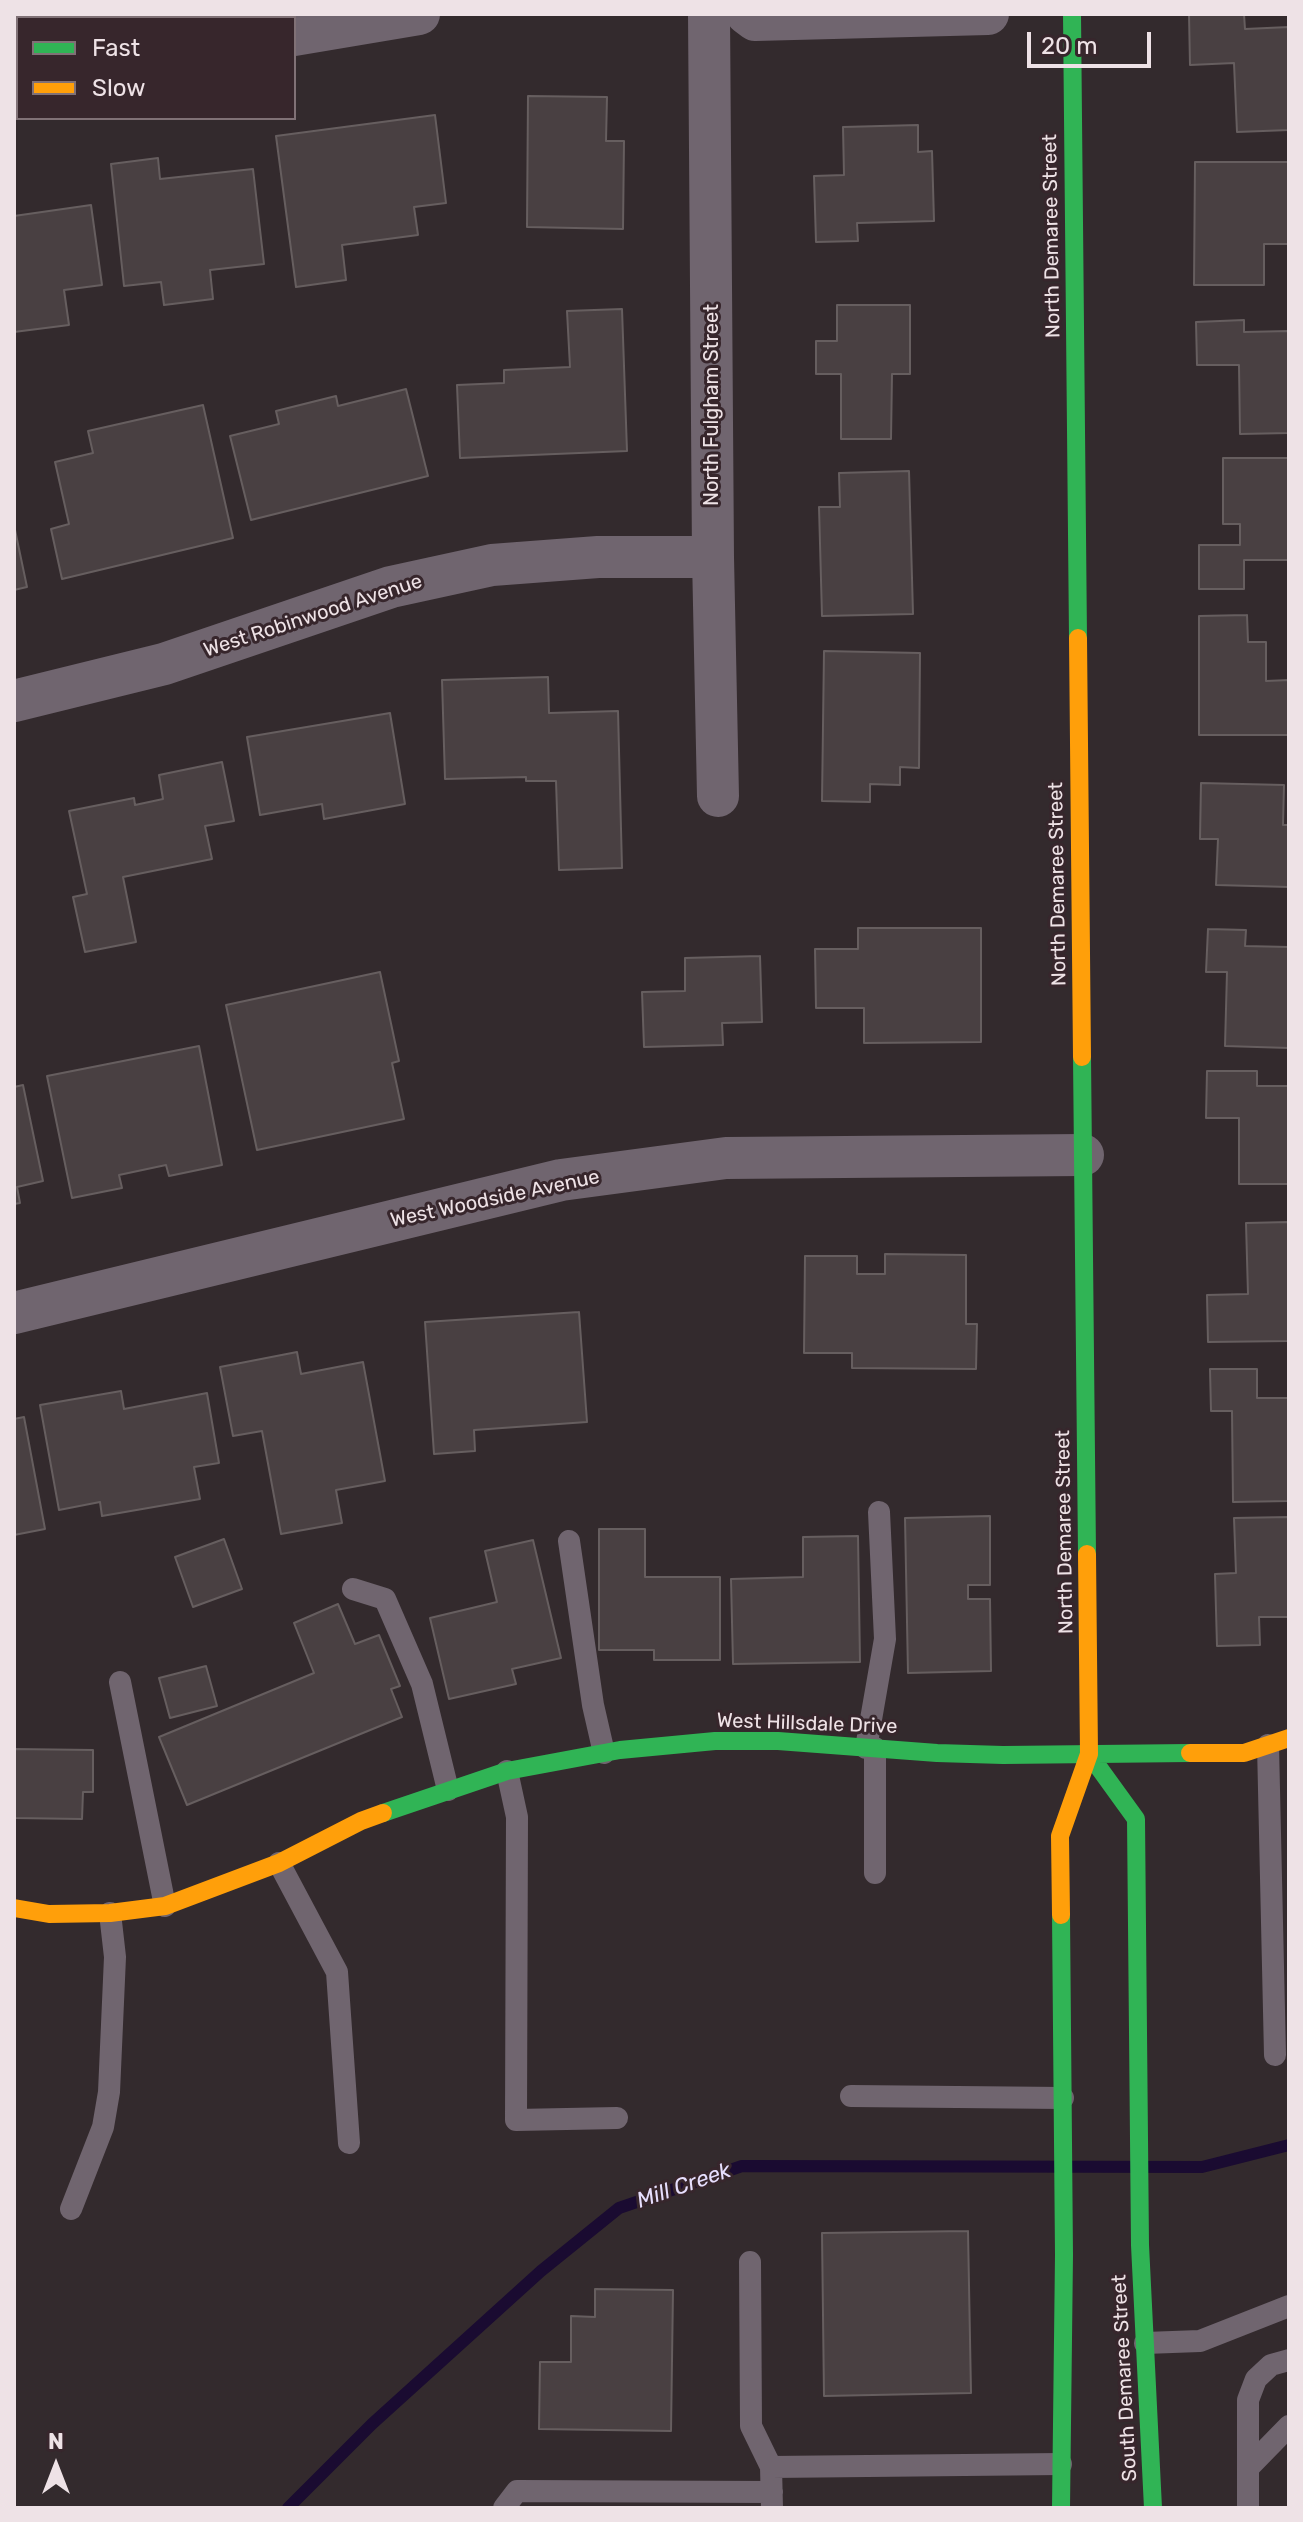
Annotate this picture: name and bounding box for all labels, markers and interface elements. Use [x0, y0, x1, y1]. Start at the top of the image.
legend [16, 16, 296, 120]
scale bar [1031, 16, 1155, 66]
text: 20 m [1041, 32, 1098, 60]
text: Fast [92, 34, 140, 62]
text: Slow [92, 74, 145, 102]
street label: North Demaree Street [1038, 134, 1066, 338]
street label: North Fulgham Street [700, 304, 724, 506]
street label: West Robinwood Avenue [201, 569, 425, 663]
street label: North Demaree Street [1044, 782, 1072, 986]
street label: West Woodside Avenue [388, 1165, 602, 1233]
street label: North Demaree Street [1051, 1430, 1079, 1634]
street label: West Hillsdale Drive [716, 1709, 898, 1739]
water label: Mill Creek [633, 2158, 735, 2214]
street label: South Demaree Street [1108, 2274, 1142, 2482]
north arrow [16, 2426, 96, 2506]
text: N [48, 2428, 64, 2455]

